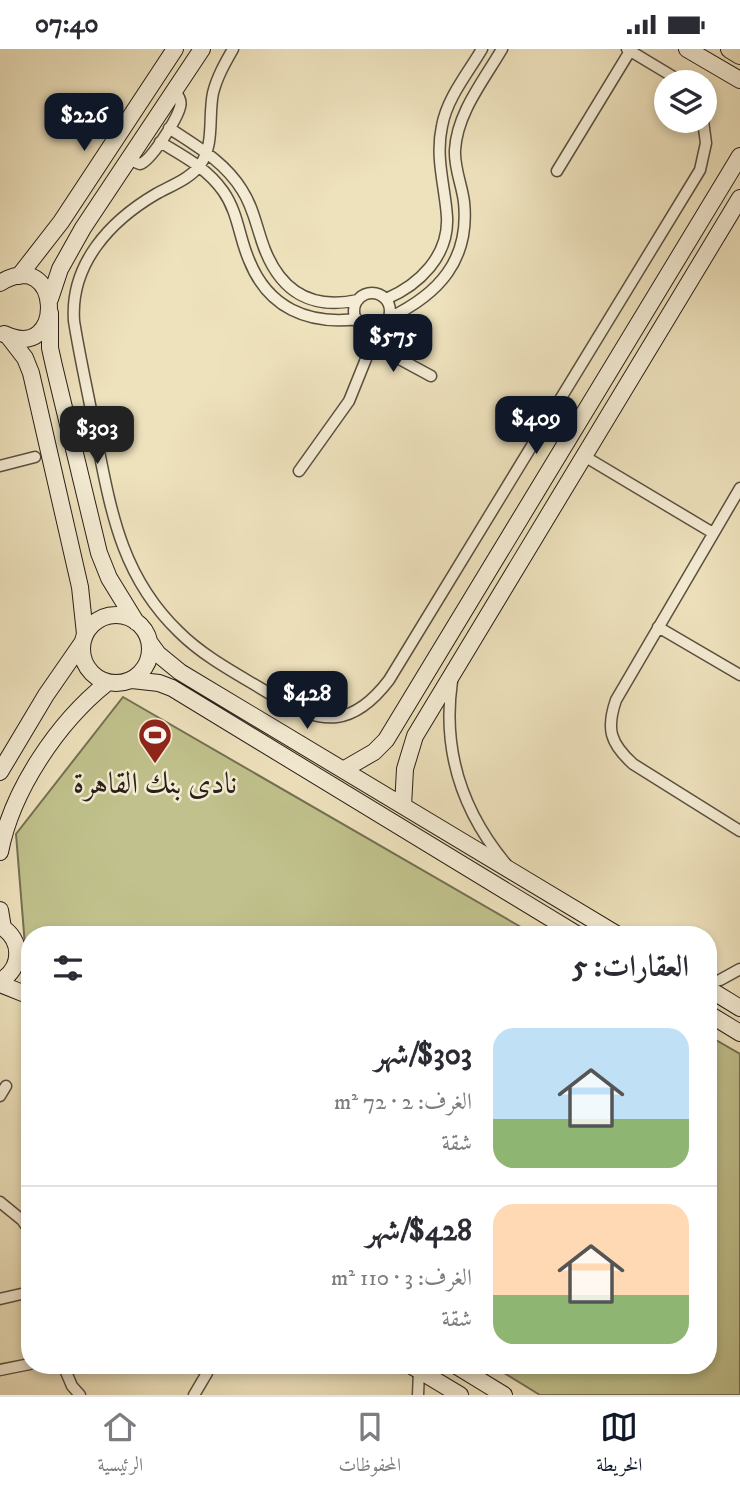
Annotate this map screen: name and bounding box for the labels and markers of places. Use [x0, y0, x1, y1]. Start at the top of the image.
pin: $226 [43, 93, 125, 153]
pin: $575 [352, 315, 434, 374]
pin: $409 [495, 397, 577, 456]
pin: $303 [56, 407, 138, 466]
pin: $428 [266, 671, 348, 731]
sports icon: نادى بنك القاهرة [136, 716, 174, 765]
place label: نادى بنك القاهرة [73, 766, 237, 803]

